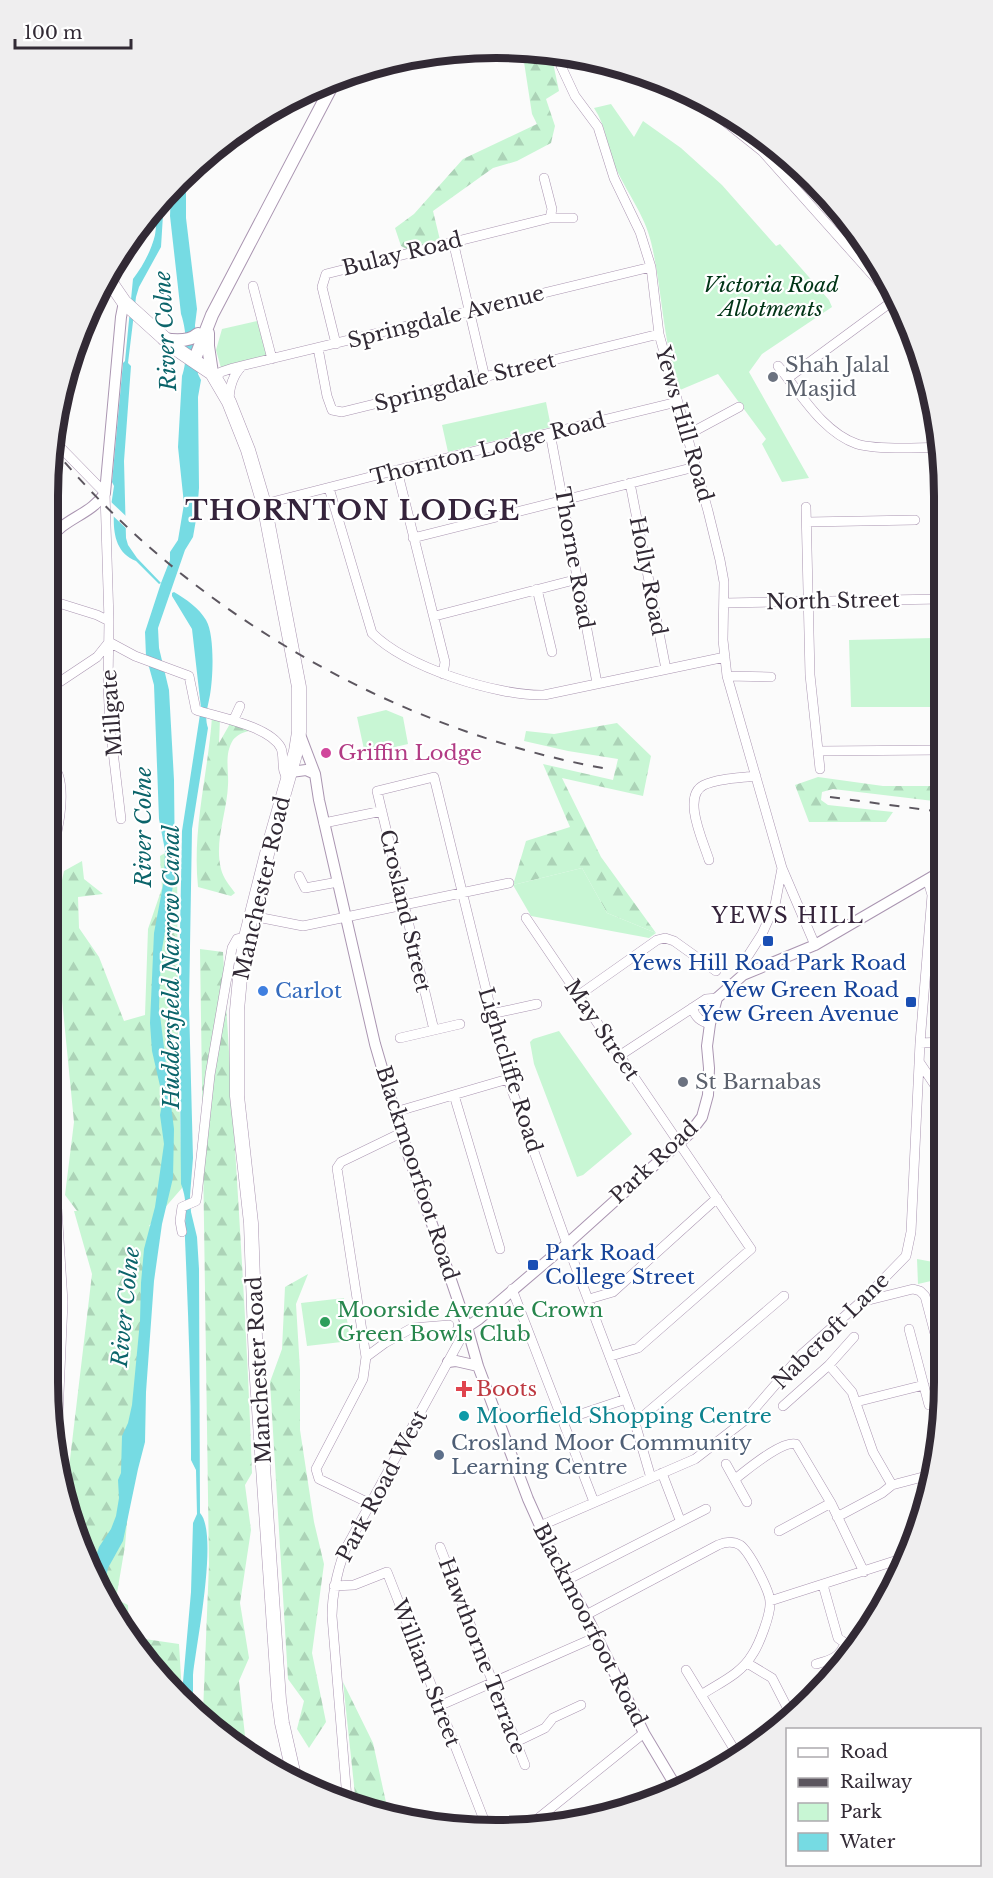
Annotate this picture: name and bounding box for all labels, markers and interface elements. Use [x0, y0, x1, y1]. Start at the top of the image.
scale bar [15, 12, 130, 50]
text: 100 m [24, 22, 82, 44]
street label: Bulay Road [339, 227, 465, 281]
water label: River Colne [149, 270, 182, 393]
park label: Victoria Road Allotments [703, 272, 839, 322]
street label: Springdale Avenue [345, 280, 547, 354]
street label: Yews Hill Road [649, 342, 719, 505]
street label: Springdale Street [372, 347, 558, 417]
place label: Shah Jalal Masjid [785, 352, 890, 402]
marker: Shah Jalal Masjid [766, 370, 780, 384]
street label: Thornton Lodge Road [368, 407, 608, 491]
street label: Thorne Road [549, 485, 599, 631]
district label: THORNTON LODGE [185, 494, 521, 527]
street label: Holly Road [624, 514, 672, 638]
street label: North Street [766, 587, 900, 615]
street label: Millgate [96, 668, 128, 758]
place label: Griffin Lodge [338, 740, 482, 766]
marker: Griffin Lodge [319, 746, 333, 760]
water label: River Colne [130, 767, 157, 888]
street label: Manchester Road [228, 794, 296, 982]
water label: Huddersfield Narrow Canal [158, 825, 185, 1110]
street label: Crosland Street [374, 827, 436, 995]
district label: YEWS HILL [710, 902, 865, 929]
marker: Yews Hill Road Park Road [761, 934, 775, 948]
place label: Yews Hill Road Park Road [629, 950, 906, 976]
street label: May Street [559, 975, 645, 1085]
place label: Yew Green Road Yew Green Avenue [698, 977, 899, 1027]
place label: Carlot [275, 978, 342, 1004]
marker: Carlot [256, 984, 270, 998]
street label: Lightcliffe Road [472, 984, 548, 1156]
marker: Yew Green Road Yew Green Avenue [904, 995, 918, 1009]
street label: Blackmoorfoot Road [370, 1062, 464, 1284]
place label: St Barnabas [695, 1069, 821, 1095]
marker: St Barnabas [676, 1075, 690, 1089]
street label: Park Road [605, 1115, 703, 1209]
place label: Park Road College Street [545, 1240, 695, 1290]
water label: River Colne [106, 1246, 145, 1369]
marker: Park Road College Street [526, 1258, 540, 1272]
street label: Nabcroft Lane [767, 1267, 895, 1395]
street label: Manchester Road [241, 1276, 277, 1464]
place label: Moorside Avenue Crown Green Bowls Club [337, 1297, 603, 1347]
marker: Moorside Avenue Crown Green Bowls Club [318, 1315, 332, 1329]
place label: Boots [476, 1376, 537, 1402]
marker: Boots [457, 1382, 471, 1396]
place label: Moorfield Shopping Centre [476, 1403, 772, 1429]
street label: Park Road West [331, 1406, 433, 1566]
marker: Moorfield Shopping Centre [457, 1409, 471, 1423]
place label: Crosland Moor Community Learning Centre [451, 1430, 753, 1480]
marker: Crosland Moor Community Learning Centre [432, 1448, 446, 1462]
street label: Blackmoorfoot Road [527, 1519, 653, 1731]
street label: Hawthorne Terrace [433, 1554, 531, 1758]
street label: William Street [386, 1595, 466, 1750]
legend [786, 1728, 981, 1866]
text: Road [840, 1741, 888, 1763]
text: Railway [840, 1771, 913, 1793]
text: Park [840, 1801, 882, 1823]
text: Water [839, 1831, 896, 1853]

